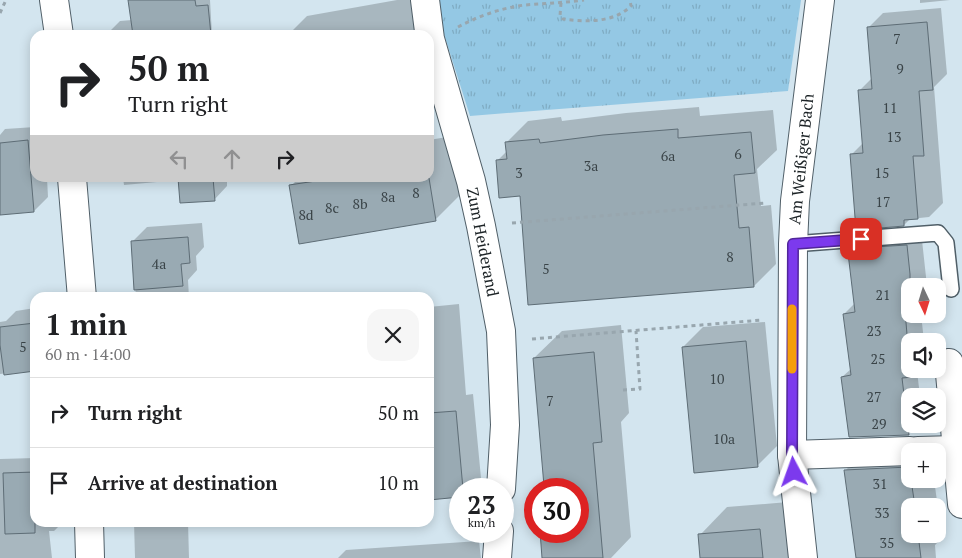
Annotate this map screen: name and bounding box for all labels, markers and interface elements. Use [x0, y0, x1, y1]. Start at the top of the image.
house number: 7 [893, 29, 901, 48]
text: 50 m [128, 45, 209, 91]
icon: right [45, 50, 110, 115]
house number: 9 [896, 59, 904, 78]
text: Turn right [128, 89, 228, 118]
street label: Am Weißiger Bach [783, 92, 819, 226]
house number: 11 [883, 98, 897, 117]
house number: 13 [887, 127, 901, 146]
house number: 6 [734, 144, 742, 163]
icon: left [165, 145, 193, 173]
icon: ahead [218, 145, 246, 173]
icon: right [271, 145, 299, 173]
house number: 6a [661, 146, 675, 165]
house number: 3a [584, 156, 598, 175]
house number: 3 [515, 163, 523, 182]
house number: 15 [875, 163, 889, 182]
house number: 8 [412, 183, 420, 202]
street label: Zum Heiderand [462, 186, 504, 299]
house number: 8a [381, 187, 395, 206]
house number: 17 [876, 192, 890, 211]
house number: 8b [352, 194, 368, 213]
house number: 8c [325, 198, 339, 217]
house number: 8d [298, 205, 314, 224]
pin [840, 218, 882, 260]
icon: arrive [847, 225, 875, 253]
house number: 8 [726, 247, 734, 266]
house number: 4a [152, 254, 166, 273]
house number: 5 [542, 259, 550, 278]
north arrow [901, 278, 946, 322]
map controls [901, 278, 946, 543]
house number: 21 [876, 285, 890, 304]
text: 1 min [45, 304, 127, 344]
button: close [367, 309, 419, 361]
house number: 23 [867, 321, 881, 340]
button: sound [901, 333, 946, 378]
house number: 5 [19, 337, 27, 356]
text: 60 m · 14:00 [45, 343, 131, 365]
house number: 25 [871, 349, 885, 368]
house number: 10 [710, 369, 724, 388]
house number: 27 [867, 387, 881, 406]
button: layers [901, 388, 946, 433]
house number: 7 [546, 391, 554, 410]
icon: right [45, 399, 73, 427]
text: Turn right [88, 400, 182, 425]
text: 50 m [378, 400, 419, 425]
house number: 29 [872, 414, 886, 433]
house number: 10a [713, 429, 735, 448]
button: + [901, 443, 946, 488]
position arrow [767, 445, 819, 497]
icon: arrive [45, 469, 73, 497]
text: Arrive at destination [88, 470, 277, 495]
text: 10 m [378, 470, 419, 495]
house number: 31 [873, 474, 887, 493]
speed limit sign: 30 [524, 478, 589, 543]
text: 23 [467, 488, 496, 521]
button: − [901, 498, 946, 543]
house number: 33 [875, 503, 889, 522]
text: km/h [468, 515, 495, 530]
house number: 35 [880, 533, 894, 552]

